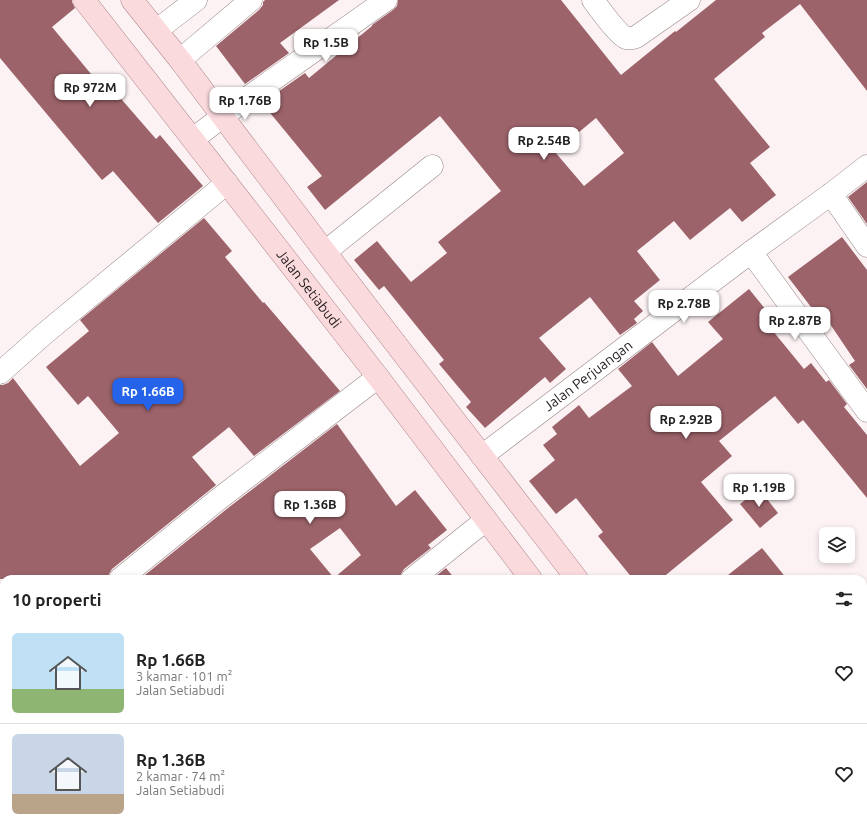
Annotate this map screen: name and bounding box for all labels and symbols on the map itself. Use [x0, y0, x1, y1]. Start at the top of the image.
pin: Rp 1.5B [289, 29, 363, 63]
pin: Rp 972M [53, 74, 127, 108]
pin: Rp 1.76B [204, 87, 286, 121]
pin: Rp 2.54B [503, 127, 585, 161]
street label: Jalan Setiabudi [273, 246, 345, 331]
pin: Rp 2.78B [643, 290, 725, 324]
pin: Rp 2.87B [754, 307, 836, 341]
street label: Jalan Perjuangan [540, 337, 636, 414]
pin: Rp 1.66B [107, 378, 189, 412]
pin: Rp 2.92B [645, 406, 727, 440]
pin: Rp 1.19B [718, 474, 800, 508]
pin: Rp 1.36B [269, 491, 351, 525]

